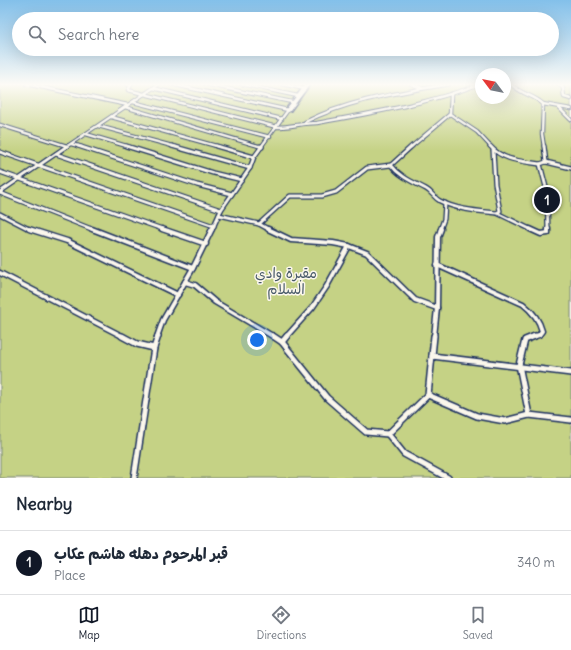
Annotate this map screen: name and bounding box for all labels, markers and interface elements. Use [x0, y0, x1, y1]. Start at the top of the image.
search box [12, 12, 559, 56]
icon: search [26, 23, 48, 45]
text: Search here [58, 25, 139, 44]
north arrow [475, 68, 511, 104]
pin: 1 [534, 185, 560, 215]
park label: مقبرة وادي السلام [255, 264, 317, 300]
your location [247, 330, 267, 350]
text: Nearby [16, 493, 72, 515]
text: قبر المرحوم دهله هاشم عكاب [54, 544, 228, 563]
text: 1 [26, 554, 32, 571]
text: 340 m [517, 554, 555, 571]
text: Place [54, 567, 85, 584]
tab: Map [78, 604, 100, 642]
tab: Directions [257, 604, 306, 642]
tab: Saved [463, 604, 493, 642]

